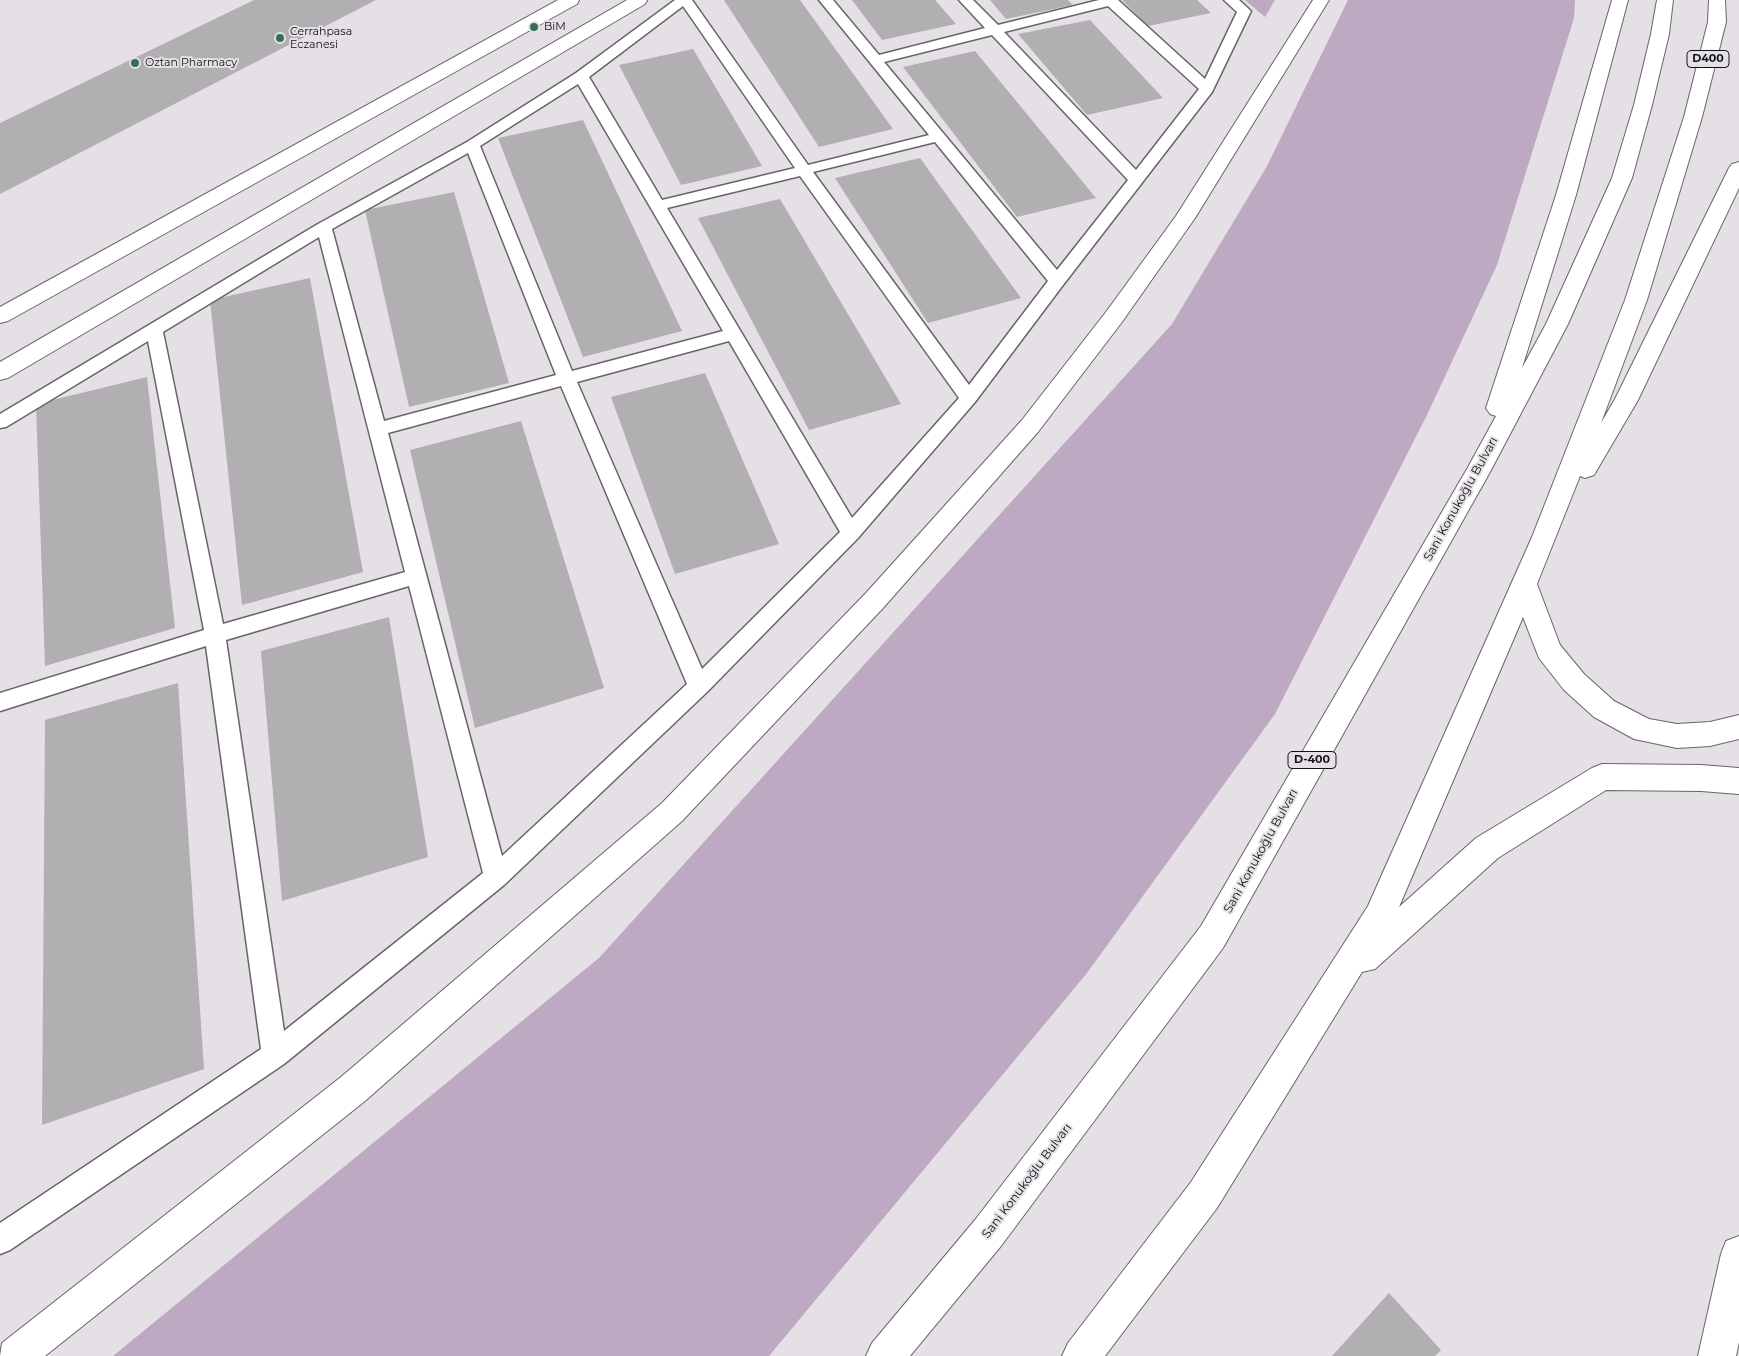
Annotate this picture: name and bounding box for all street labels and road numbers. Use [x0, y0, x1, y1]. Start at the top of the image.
road number: D400 [1687, 51, 1729, 68]
street label: Sani Konukoğlu Bulvarı [1421, 434, 1501, 564]
road number: D-400 [1288, 752, 1336, 768]
street label: Sani Konukoğlu Bulvarı [1221, 786, 1301, 916]
street label: Sani Konukoğlu Bulvarı [979, 1121, 1075, 1241]

